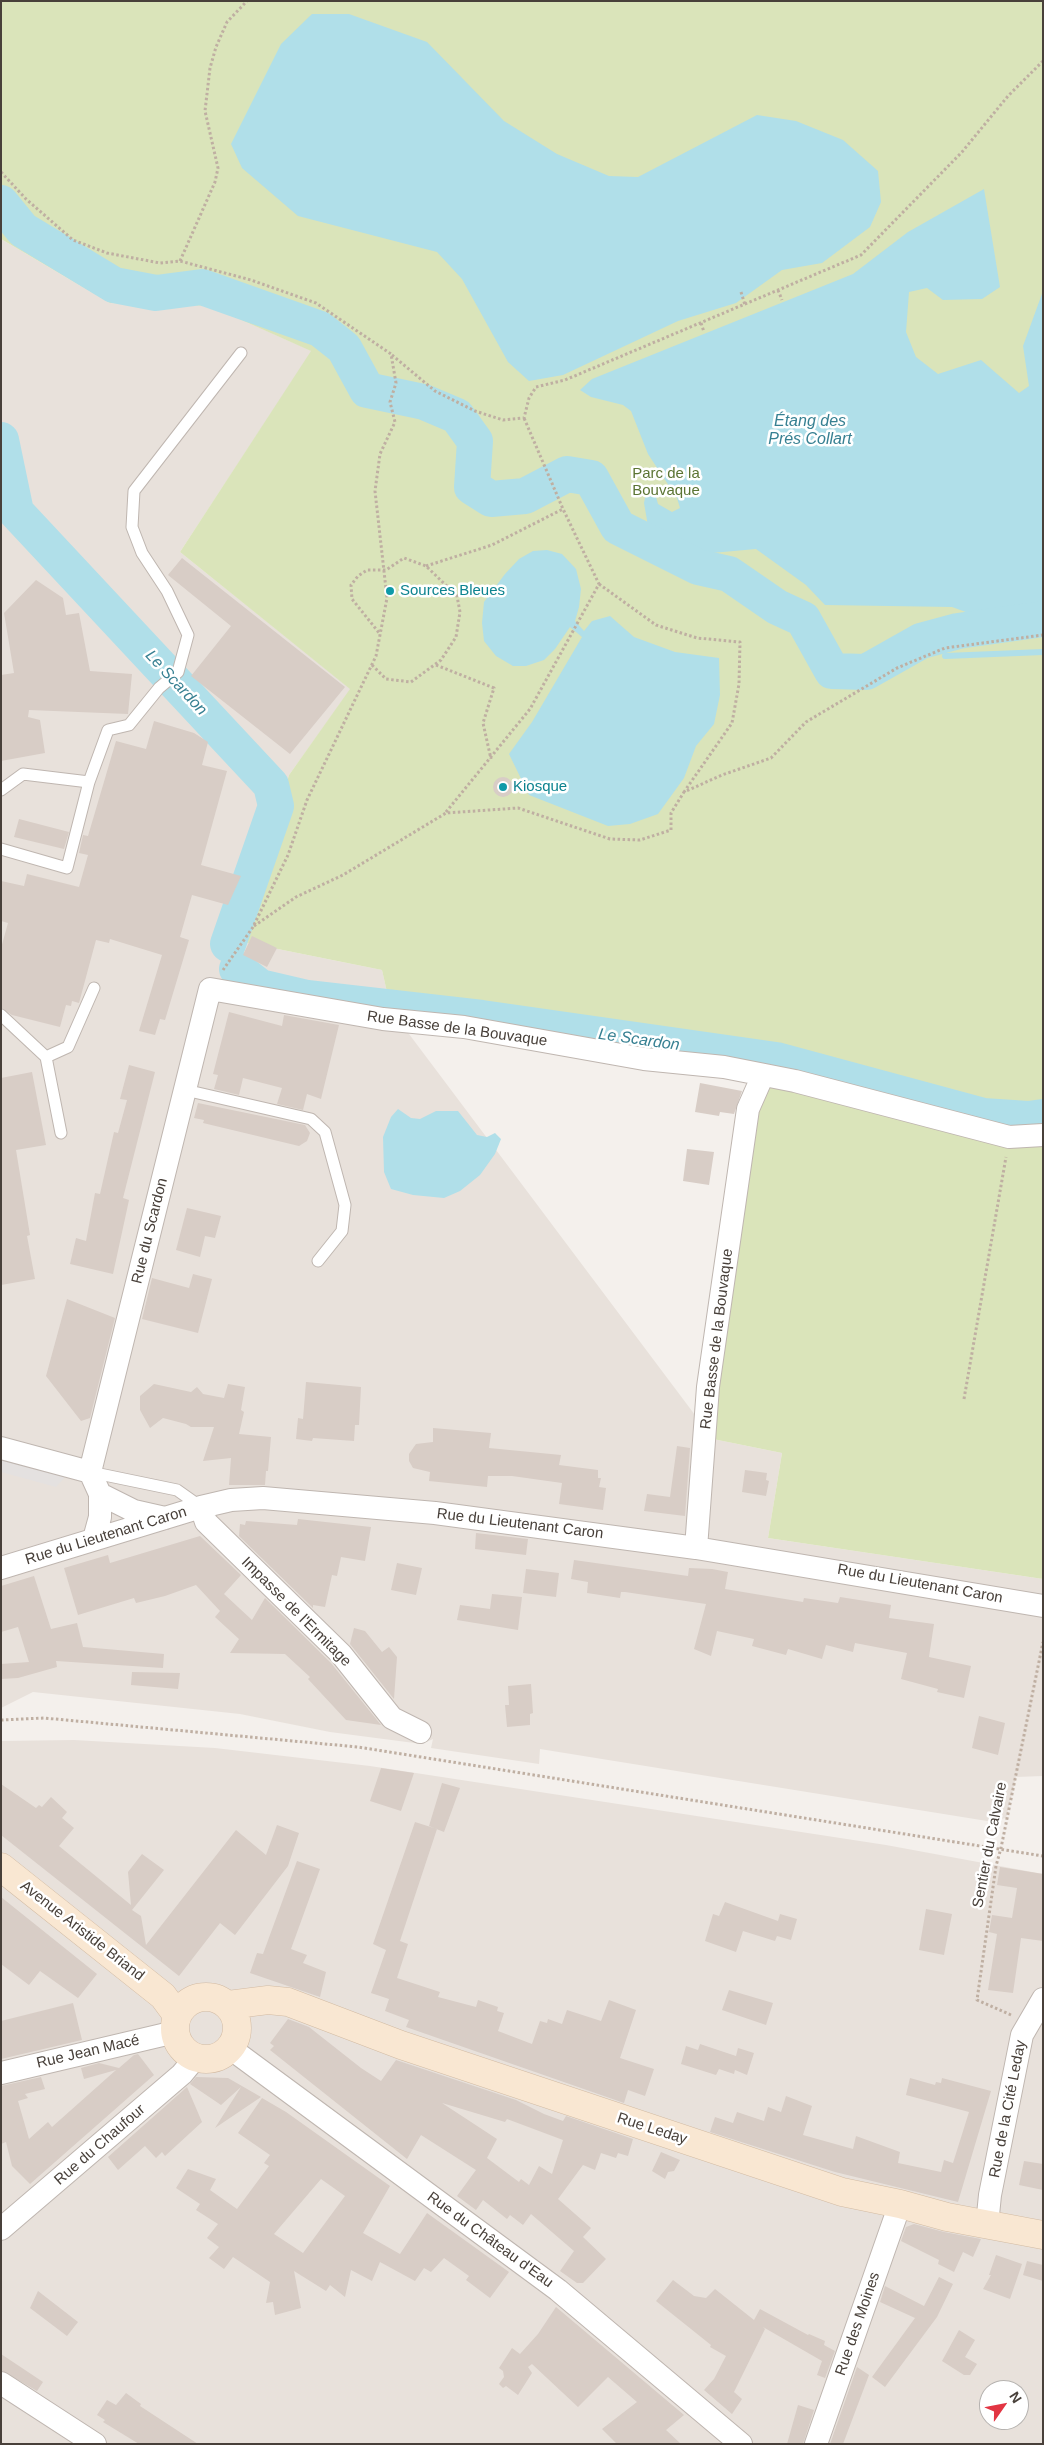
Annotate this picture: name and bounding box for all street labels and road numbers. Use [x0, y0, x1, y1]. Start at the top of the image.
street label: Rue Basse de la Bouvaque [366, 1007, 548, 1051]
street label: Rue du Scardon [128, 1176, 172, 1286]
street label: Rue Basse de la Bouvaque [697, 1248, 737, 1430]
street label: Rue du Lieutenant Caron [23, 1503, 189, 1569]
street label: Rue du Lieutenant Caron [436, 1505, 604, 1543]
street label: Impasse de l'Ermitage [237, 1553, 355, 1671]
street label: Rue du Lieutenant Caron [836, 1561, 1004, 1607]
street label: Sentier du Calvaire [969, 1781, 1011, 1909]
street label: Avenue Aristide Briand [16, 1877, 148, 1985]
street label: Rue Jean Macé [35, 2031, 141, 2073]
street label: Rue de la Cité Leday [986, 2039, 1030, 2179]
street label: Rue du Chaufour [51, 2101, 149, 2189]
street label: Rue Leday [615, 2109, 689, 2149]
street label: Rue du Château d'Eau [424, 2188, 556, 2292]
street label: Rue des Moines [832, 2270, 884, 2378]

